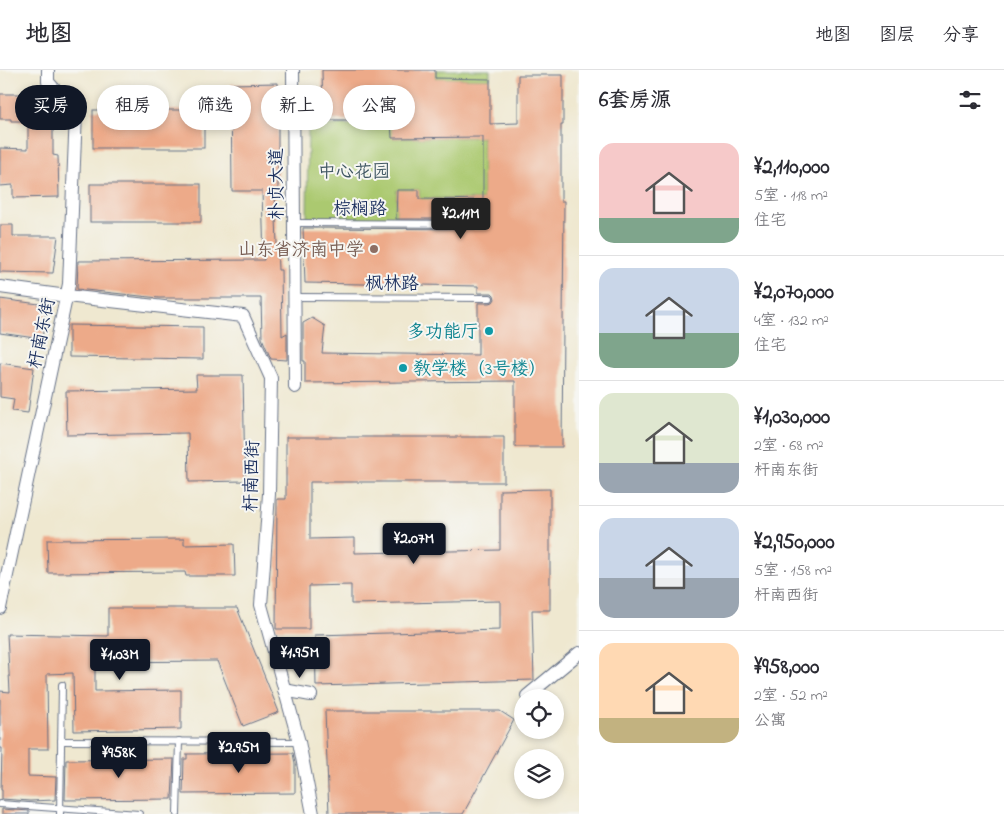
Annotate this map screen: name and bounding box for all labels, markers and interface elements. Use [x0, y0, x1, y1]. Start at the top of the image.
text: 地图 [25, 18, 73, 53]
text: 地图 [815, 23, 851, 49]
text: 图层 [879, 23, 915, 49]
text: 分享 [943, 23, 979, 49]
chip: 买房 [15, 85, 87, 130]
chip: 租房 [97, 85, 169, 130]
chip: 筛选 [179, 85, 251, 130]
chip: 新上 [261, 85, 333, 130]
chip: 公寓 [343, 85, 415, 130]
text: 6套房源 [599, 86, 671, 116]
icon: filters [956, 86, 984, 114]
street label: 朴贞大道 [265, 148, 291, 220]
text: ¥2,110,000 [754, 153, 830, 183]
park label: 中心花园 [318, 160, 390, 186]
icon: home [639, 163, 699, 223]
text: 5室 · 118 m² [754, 184, 828, 208]
street label: 棕榈路 [333, 197, 387, 223]
pin: ¥2.11M [420, 198, 502, 240]
text: ¥2.11M [442, 202, 480, 226]
text: 住宅 [754, 209, 786, 233]
place label: 山东省济南中学 [238, 238, 364, 264]
marker: 山东省济南中学 [368, 243, 380, 255]
street label: 枫林路 [365, 272, 419, 298]
text: ¥2,070,000 [754, 278, 834, 308]
icon: home [639, 288, 699, 348]
street label: 杆南东街 [23, 295, 63, 371]
text: 4室 · 132 m² [754, 309, 829, 333]
place label: 多功能厅 [407, 320, 479, 346]
marker: 多功能厅 [483, 325, 495, 337]
text: 住宅 [754, 334, 786, 358]
place label: 教学楼（3号楼） [413, 357, 546, 383]
marker: 教学楼（3号楼） [397, 362, 409, 374]
text: ¥1,030,000 [754, 403, 830, 433]
icon: home [639, 413, 699, 473]
text: 2室 · 68 m² [754, 434, 824, 458]
street label: 杆南西街 [239, 440, 267, 513]
text: 杆南东街 [754, 459, 818, 483]
pin: ¥2.07M [373, 522, 455, 565]
text: ¥2.07M [394, 527, 434, 551]
text: ¥2,950,000 [754, 528, 834, 558]
icon: home [639, 538, 699, 598]
text: 5室 · 158 m² [754, 559, 832, 583]
text: 杆南西街 [754, 584, 818, 608]
pin: ¥1.95M [259, 636, 341, 679]
pin: ¥1.03M [79, 638, 161, 681]
text: ¥1.95M [281, 641, 319, 665]
text: ¥1.03M [101, 643, 139, 667]
text: ¥958,000 [754, 653, 819, 683]
icon: home [639, 663, 699, 723]
text: 2室 · 52 m² [754, 684, 828, 708]
map controls [514, 689, 564, 799]
button: locate [514, 689, 564, 739]
text: 公寓 [754, 709, 786, 733]
pin: ¥2.95M [198, 732, 280, 774]
pin: ¥958K [84, 736, 154, 779]
text: ¥2.95M [218, 736, 260, 760]
text: ¥958K [102, 741, 136, 765]
button: layers [514, 749, 564, 799]

